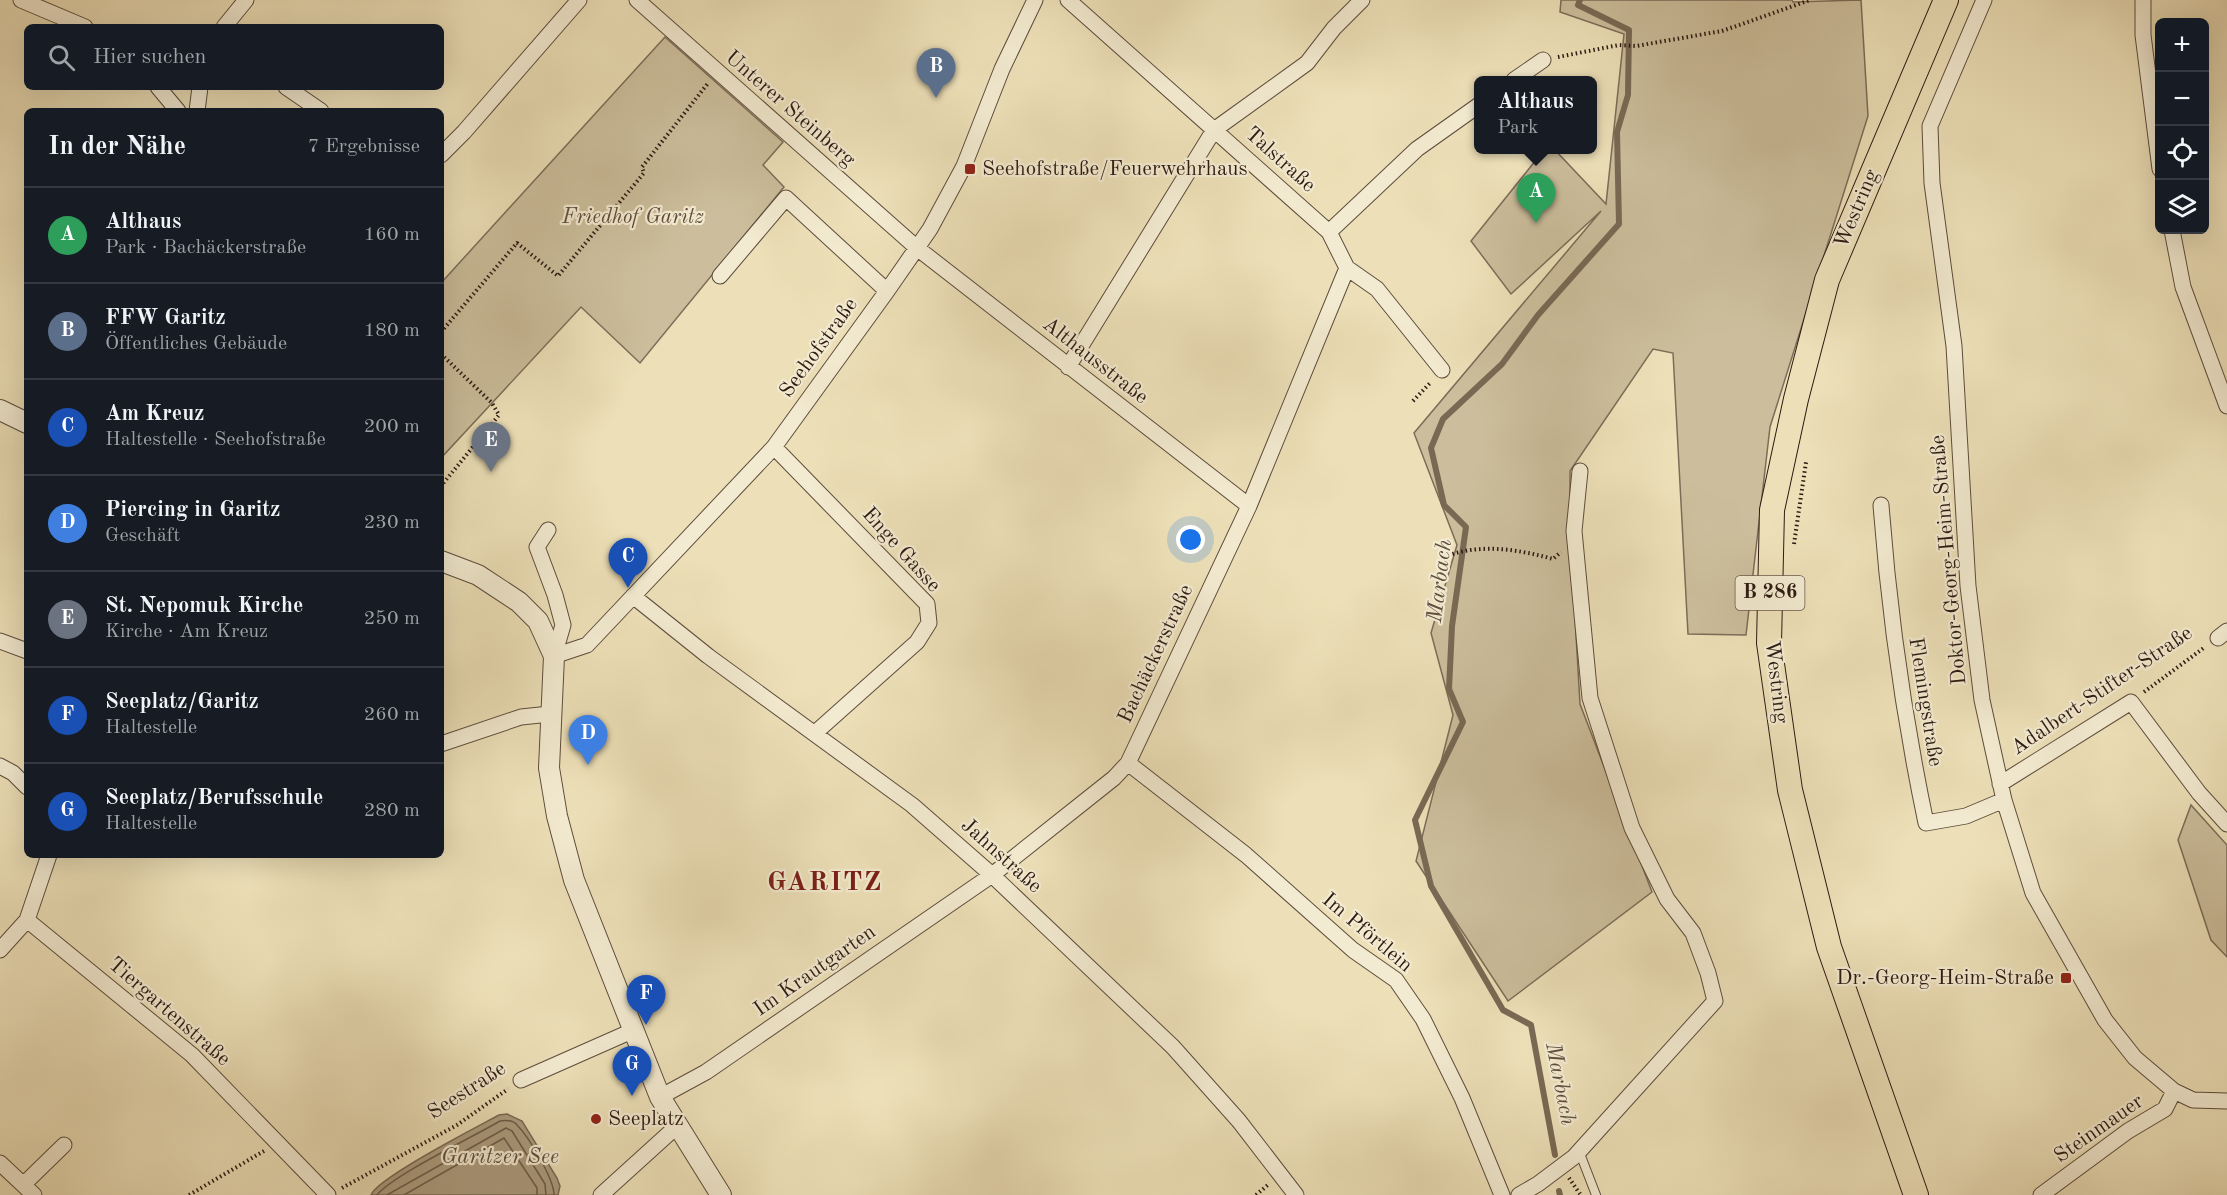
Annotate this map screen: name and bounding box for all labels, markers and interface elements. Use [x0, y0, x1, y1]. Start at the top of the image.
map controls [2155, 18, 2209, 234]
button: + [2155, 18, 2209, 72]
search box [24, 24, 444, 90]
icon: search [45, 41, 78, 74]
text: Hier suchen [93, 46, 206, 68]
street label: Unterer Steinberg [721, 47, 860, 171]
pin: B [916, 48, 956, 98]
button: − [2155, 72, 2209, 126]
popup [1474, 76, 1597, 154]
text: Althaus [1497, 91, 1574, 113]
text: Park [1497, 118, 1538, 138]
street label: Talstraße [1241, 123, 1319, 197]
button: locate [2155, 126, 2209, 180]
text: In der Nähe [48, 134, 186, 160]
text: 7 Ergebnisse [308, 137, 420, 157]
place label: Seehofstraße/Feuerwehrhaus [982, 159, 1248, 180]
marker: Seehofstraße/Feuerwehrhaus [963, 162, 977, 176]
street label: Westring [1831, 166, 1883, 252]
pin: A [1516, 174, 1556, 223]
button: layers [2155, 180, 2209, 234]
park label: Friedhof Garitz [561, 207, 704, 228]
text: Althaus [105, 211, 181, 233]
text: A [60, 225, 75, 245]
text: 160 m [364, 225, 420, 245]
text: Park · Bachäckerstraße [105, 238, 306, 258]
street label: Seehofstraße [776, 294, 862, 402]
text: FFW Garitz [105, 307, 226, 329]
street label: Althausstraße [1038, 314, 1152, 408]
text: B [60, 321, 75, 341]
text: 180 m [364, 321, 420, 341]
text: Öffentliches Gebäude [105, 334, 287, 354]
text: Am Kreuz [105, 403, 204, 425]
text: C [61, 417, 74, 437]
text: 200 m [364, 417, 420, 437]
pin: E [472, 422, 510, 472]
text: Haltestelle · Seehofstraße [105, 430, 326, 450]
street label: Doktor-Georg-Heim-Straße [1928, 434, 1970, 686]
text: Piercing in Garitz [105, 499, 280, 521]
street label: Enge Gasse [858, 504, 944, 596]
text: D [60, 513, 75, 533]
text: 230 m [364, 513, 420, 533]
your location [1176, 525, 1205, 554]
text: Geschäft [105, 526, 180, 546]
pin: C [608, 538, 648, 588]
water label: Marbach [1424, 538, 1456, 625]
road number: B 286 [1736, 576, 1804, 610]
street label: Bachäckerstraße [1115, 581, 1197, 727]
text: St. Nepomuk Kirche [105, 595, 303, 617]
text: E [61, 609, 74, 629]
text: 250 m [364, 609, 420, 629]
text: Kirche · Am Kreuz [105, 622, 268, 642]
street label: Adalbert-Stifter-Straße [2008, 623, 2196, 759]
street label: Flemingstraße [1904, 636, 1946, 768]
street label: Westring [1760, 639, 1792, 725]
text: Seeplatz/Garitz [105, 691, 259, 713]
text: F [61, 705, 74, 725]
text: 260 m [364, 705, 420, 725]
pin: D [568, 716, 608, 765]
text: Haltestelle [105, 718, 197, 738]
text: Seeplatz/Berufsschule [105, 787, 324, 809]
text: G [60, 801, 75, 821]
text: 280 m [364, 801, 420, 821]
text: Haltestelle [105, 814, 197, 834]
street label: Jahnstraße [957, 815, 1045, 897]
district label: GARITZ [767, 869, 883, 896]
street label: Im Pförtlein [1318, 889, 1416, 977]
street label: Im Krautgarten [750, 921, 880, 1021]
street label: Tiergartenstraße [104, 954, 234, 1070]
place label: Dr.-Georg-Heim-Straße [1836, 968, 2054, 989]
marker: Dr.-Georg-Heim-Straße [2059, 971, 2073, 985]
pin: F [626, 976, 666, 1025]
water label: Marbach [1541, 1040, 1579, 1127]
pin: G [612, 1046, 652, 1096]
street label: Seestraße [424, 1058, 510, 1124]
street label: Steinmauer [2051, 1090, 2148, 1167]
place label: Seeplatz [608, 1109, 684, 1130]
marker: Seeplatz [589, 1112, 603, 1126]
water label: Garitzer See [441, 1146, 559, 1168]

